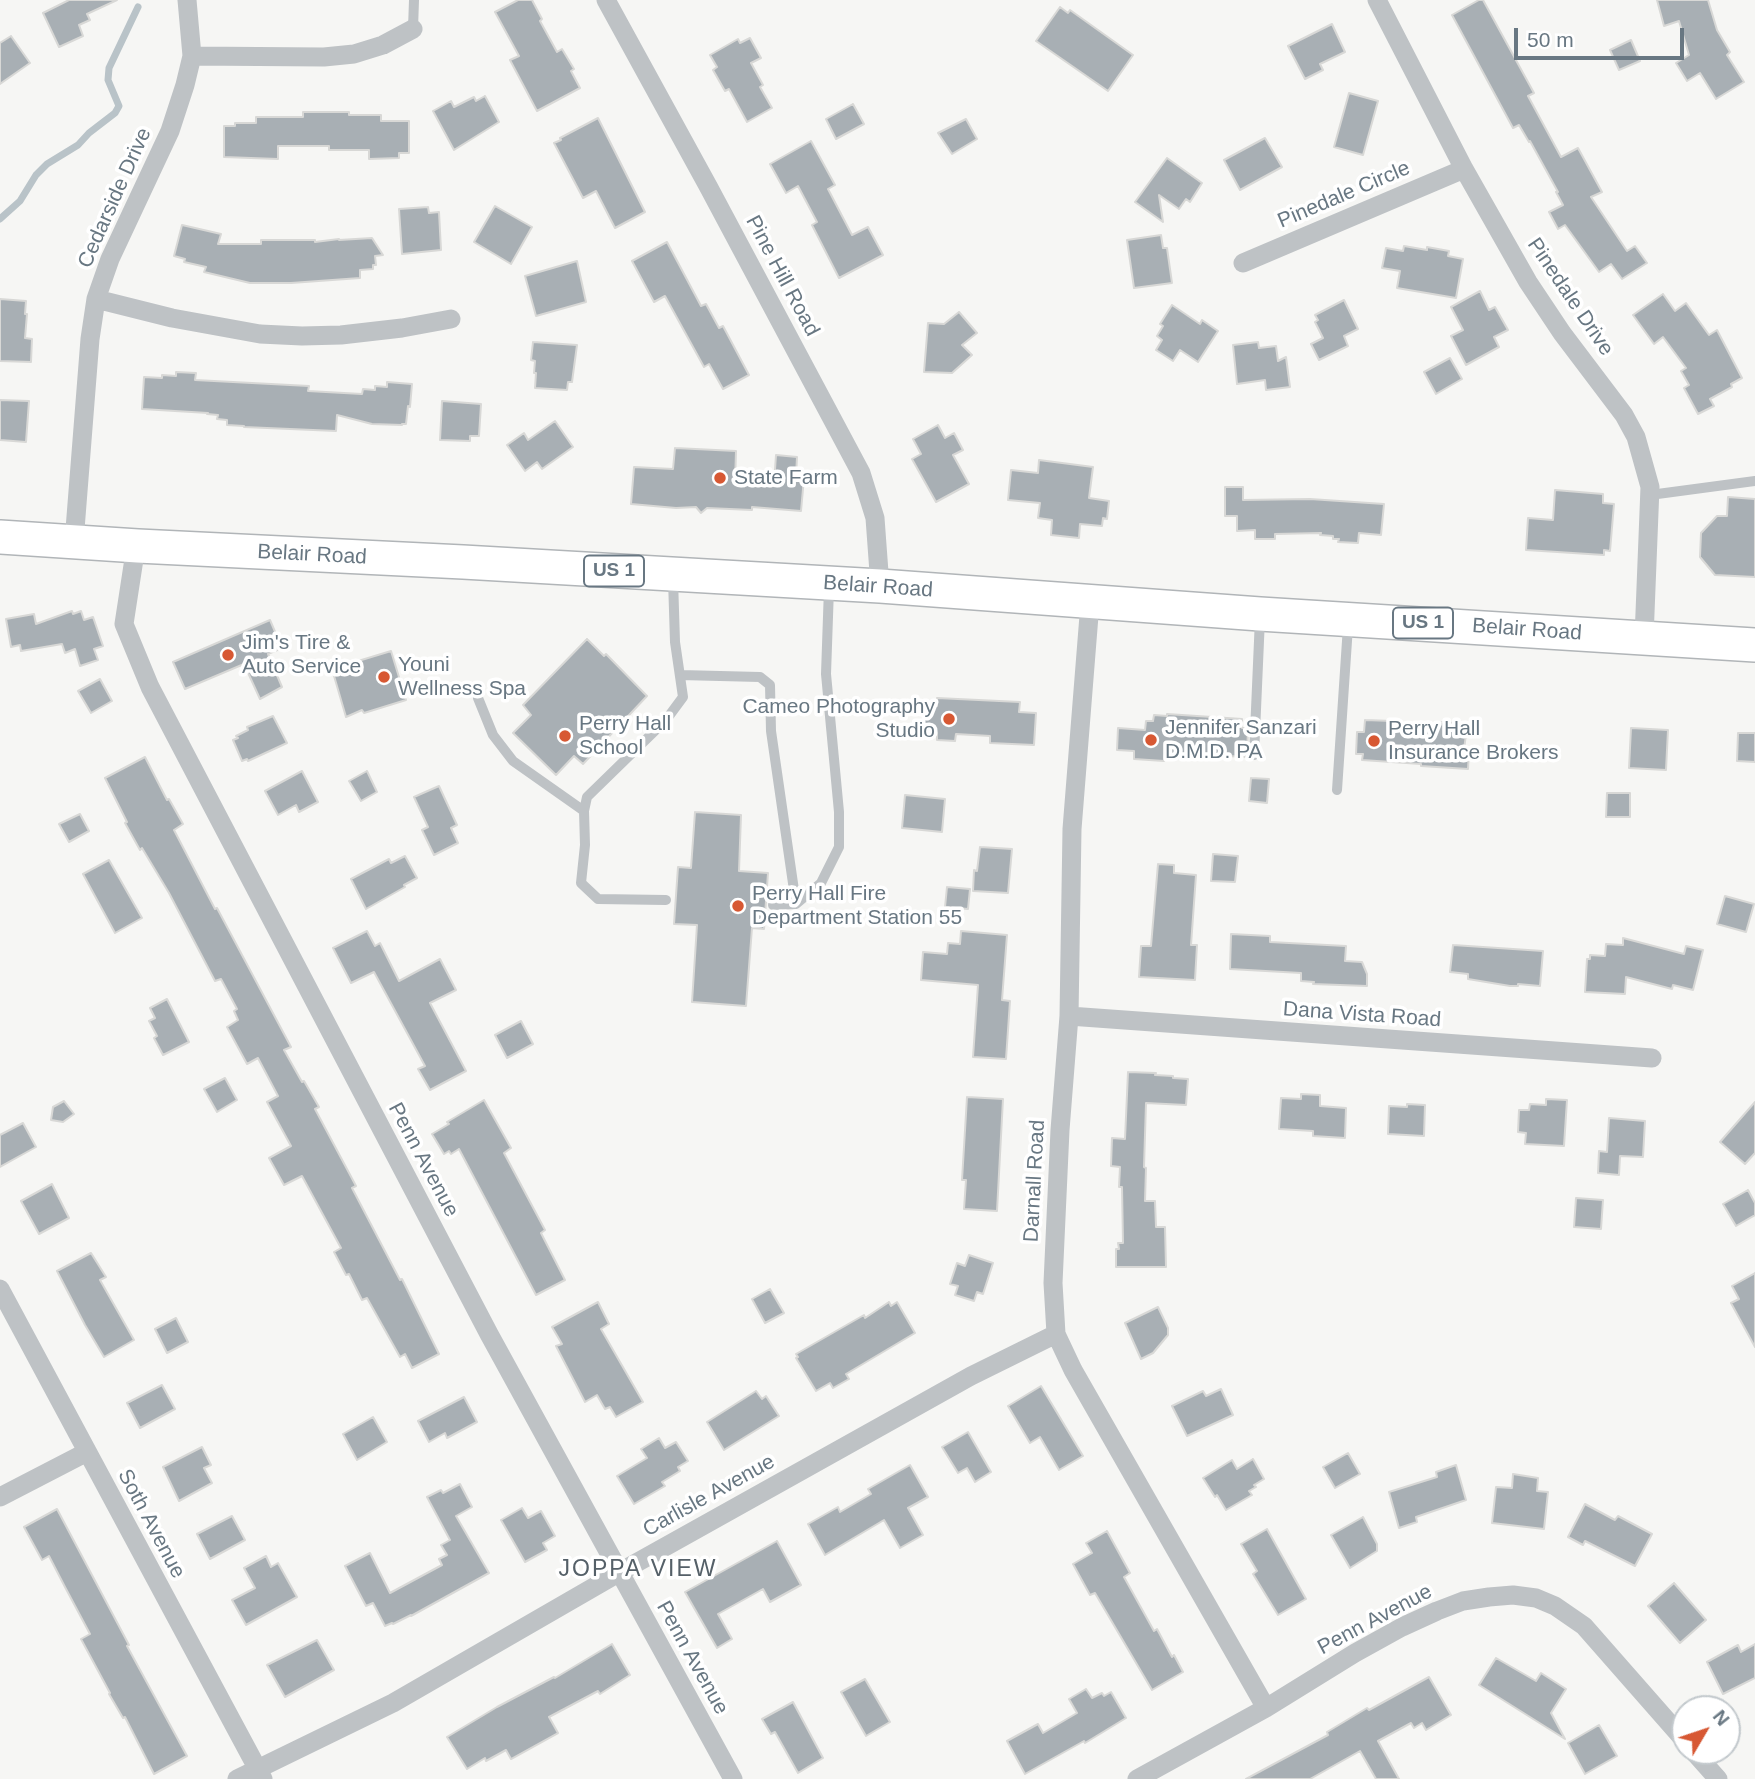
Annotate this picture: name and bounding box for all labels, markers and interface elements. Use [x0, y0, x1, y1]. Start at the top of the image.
scale bar [1517, 14, 1687, 58]
text: 50 m [1527, 28, 1574, 51]
street label: Cedarside Drive [73, 124, 157, 272]
street label: Pinedale Circle [1274, 156, 1414, 234]
street label: Pine Hill Road [740, 211, 824, 341]
street label: Pinedale Drive [1521, 233, 1619, 361]
place label: State Farm [734, 465, 838, 491]
marker: State Farm [712, 470, 728, 486]
street label: Belair Road [257, 540, 367, 570]
road number: US 1 [584, 556, 644, 586]
street label: Belair Road [822, 571, 934, 603]
road number: US 1 [1393, 608, 1453, 638]
street label: Belair Road [1471, 614, 1583, 646]
place label: Jim's Tire & Auto Service [242, 630, 361, 680]
marker: Jim's Tire & Auto Service [220, 647, 236, 663]
place label: Youni Wellness Spa [398, 652, 526, 702]
marker: Youni Wellness Spa [376, 669, 392, 685]
place label: Cameo Photography Studio [742, 694, 935, 744]
place label: Perry Hall School [579, 711, 671, 761]
marker: Cameo Photography Studio [941, 711, 957, 727]
place label: Jennifer Sanzari D.M.D. PA [1165, 715, 1317, 765]
place label: Perry Hall Insurance Brokers [1388, 716, 1558, 766]
marker: Perry Hall School [557, 728, 573, 744]
marker: Jennifer Sanzari D.M.D. PA [1143, 732, 1159, 748]
marker: Perry Hall Insurance Brokers [1366, 733, 1382, 749]
place label: Perry Hall Fire Department Station 55 [752, 881, 962, 931]
marker: Perry Hall Fire Department Station 55 [730, 898, 746, 914]
street label: Dana Vista Road [1282, 997, 1442, 1033]
street label: Penn Avenue [382, 1099, 464, 1221]
street label: Darnall Road [1019, 1119, 1051, 1243]
street label: Carlisle Avenue [639, 1449, 779, 1543]
street label: Soth Avenue [112, 1465, 190, 1583]
district label: JOPPA VIEW [560, 1556, 716, 1584]
street label: Penn Avenue [1314, 1579, 1436, 1661]
street label: Penn Avenue [651, 1597, 733, 1719]
north arrow [1671, 1695, 1741, 1765]
text: N [1709, 1706, 1734, 1730]

